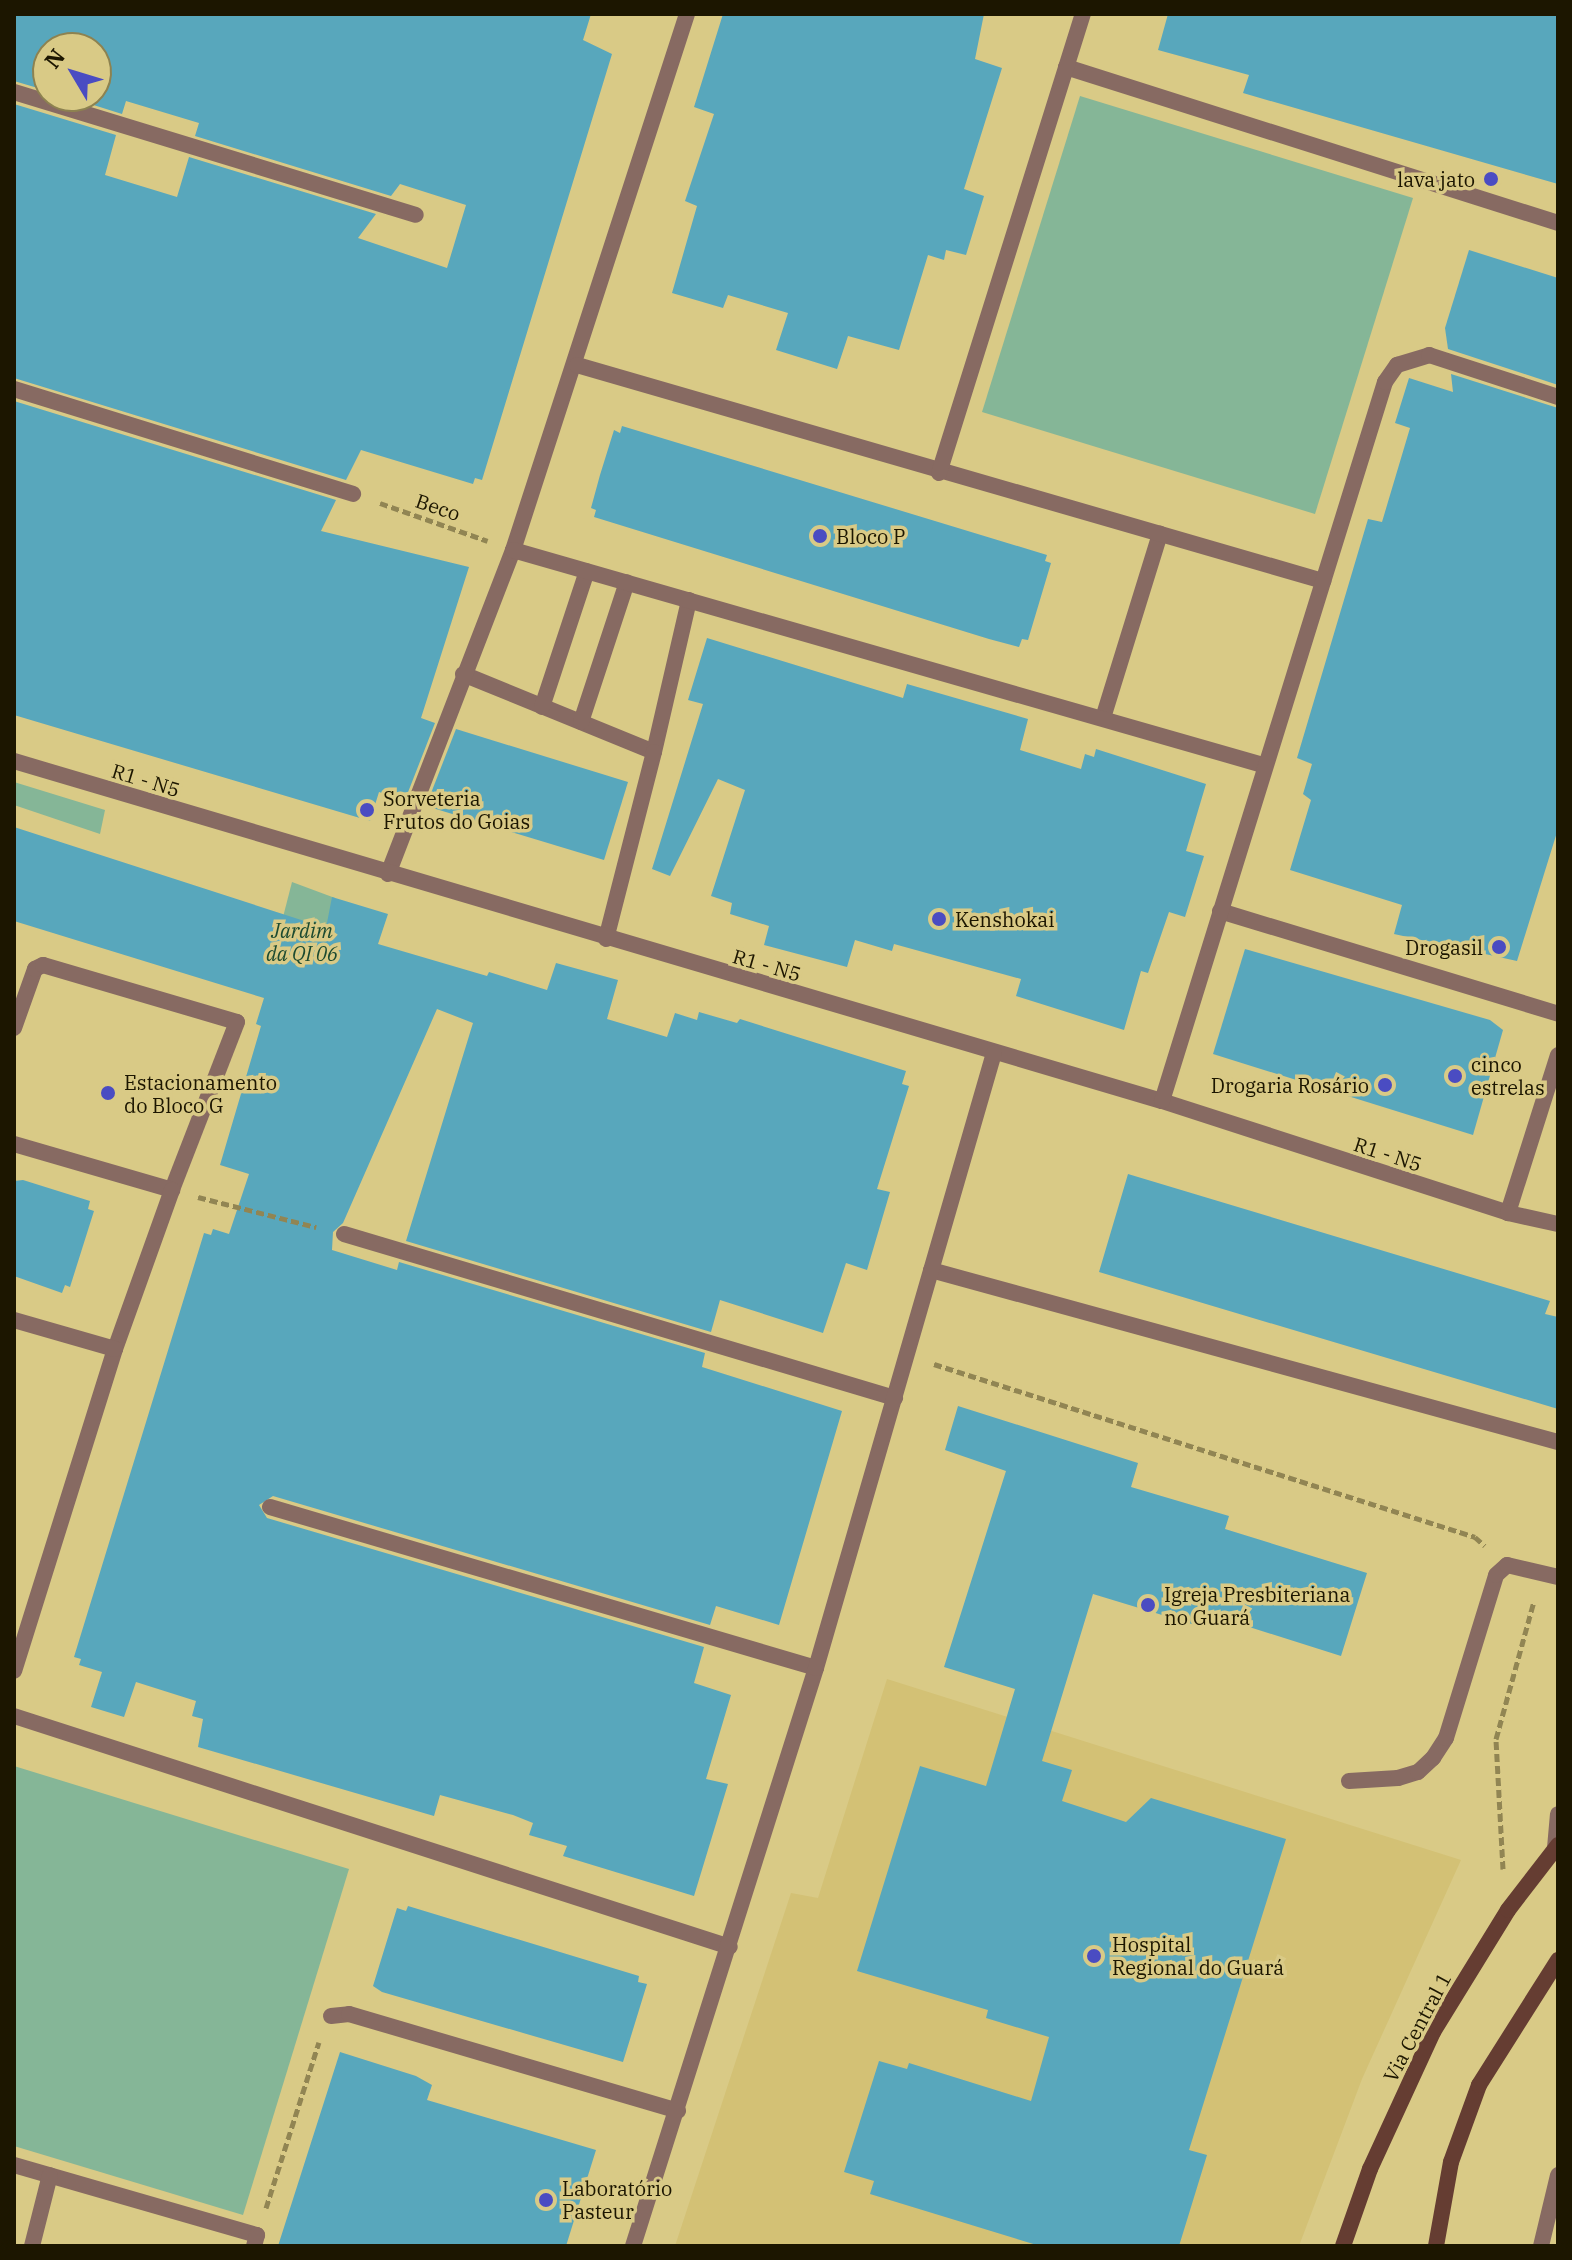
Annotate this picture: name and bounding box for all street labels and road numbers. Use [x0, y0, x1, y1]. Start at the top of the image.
street label: Beco [413, 488, 463, 526]
street label: R1 - N5 [109, 758, 183, 802]
street label: R1 - N5 [730, 944, 804, 986]
street label: R1 - N5 [1351, 1132, 1425, 1176]
street label: Via Central 1 [1378, 1968, 1456, 2086]

